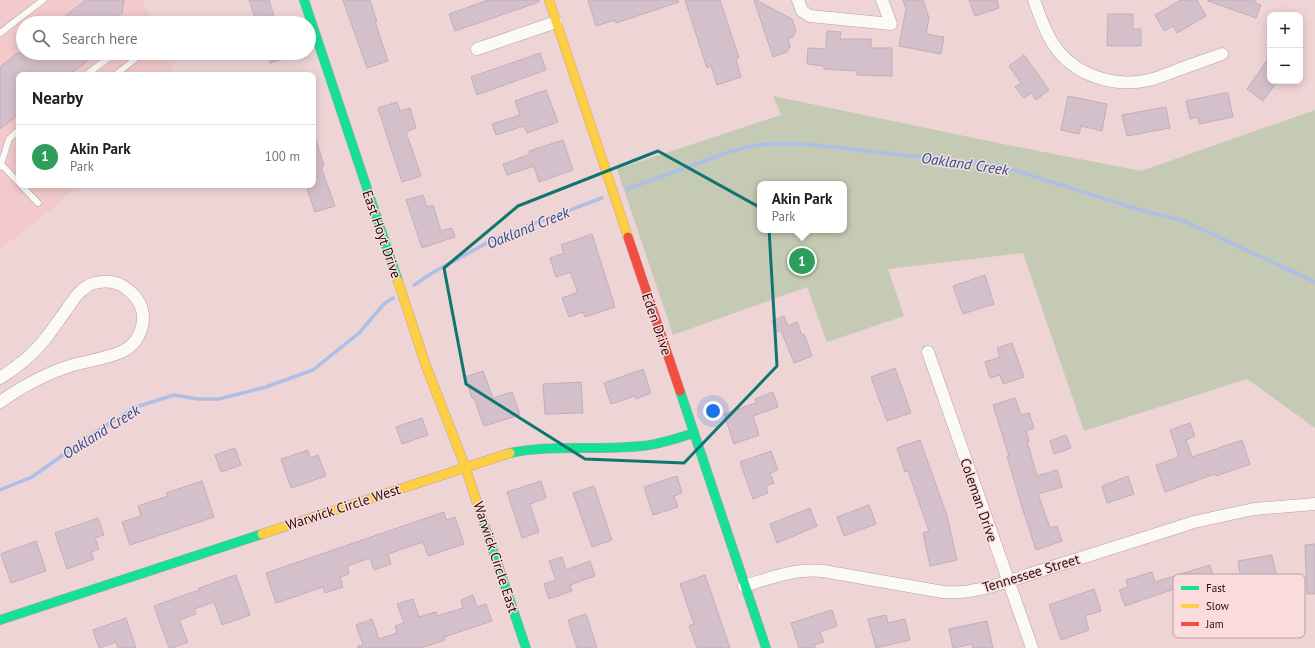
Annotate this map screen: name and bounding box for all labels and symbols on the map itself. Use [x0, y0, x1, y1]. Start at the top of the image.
water label: Oakland Creek [920, 148, 1011, 179]
street label: East Hoyt Drive [359, 188, 405, 280]
water label: Oakland Creek [484, 202, 573, 253]
pin: 1 [789, 246, 815, 276]
street label: Eden Drive [638, 290, 676, 358]
water label: Oakland Creek [58, 400, 144, 463]
your location [703, 401, 723, 421]
street label: Coleman Drive [956, 456, 1002, 544]
street label: Warwick Circle West [283, 480, 403, 534]
street label: Warwick Circle East [470, 499, 523, 615]
street label: Tennessee Street [980, 550, 1082, 596]
legend [1173, 574, 1305, 638]
text: Fast [1206, 581, 1226, 595]
text: Slow [1206, 599, 1229, 613]
text: Jam [1205, 617, 1224, 631]

